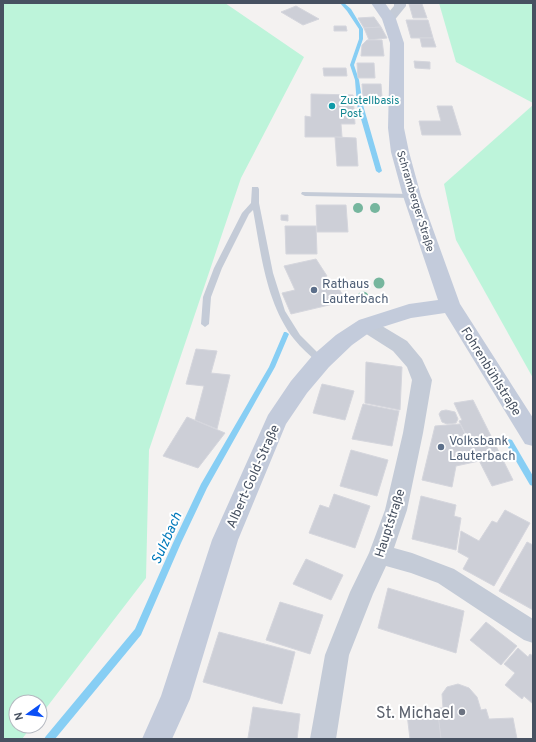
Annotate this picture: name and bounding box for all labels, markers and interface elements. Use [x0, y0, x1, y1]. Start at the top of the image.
place label: Zustellbasis Post [340, 94, 399, 121]
marker: Zustellbasis Post [327, 101, 337, 111]
street label: Schramberger Straße [393, 149, 437, 254]
place label: Rathaus Lauterbach [322, 277, 389, 308]
marker: Rathaus Lauterbach [309, 285, 319, 295]
street label: Fohrenbühlstraße [457, 325, 524, 419]
street label: Albert-Gold-Straße [224, 423, 284, 531]
place label: Volksbank Lauterbach [449, 434, 516, 465]
marker: Volksbank Lauterbach [436, 442, 446, 452]
street label: Hauptstraße [372, 487, 410, 560]
water label: Sulzbach [148, 510, 187, 567]
north arrow [8, 694, 48, 734]
place label: St. Michael [376, 704, 454, 724]
marker: St. Michael [457, 707, 467, 717]
text: N [12, 711, 27, 722]

